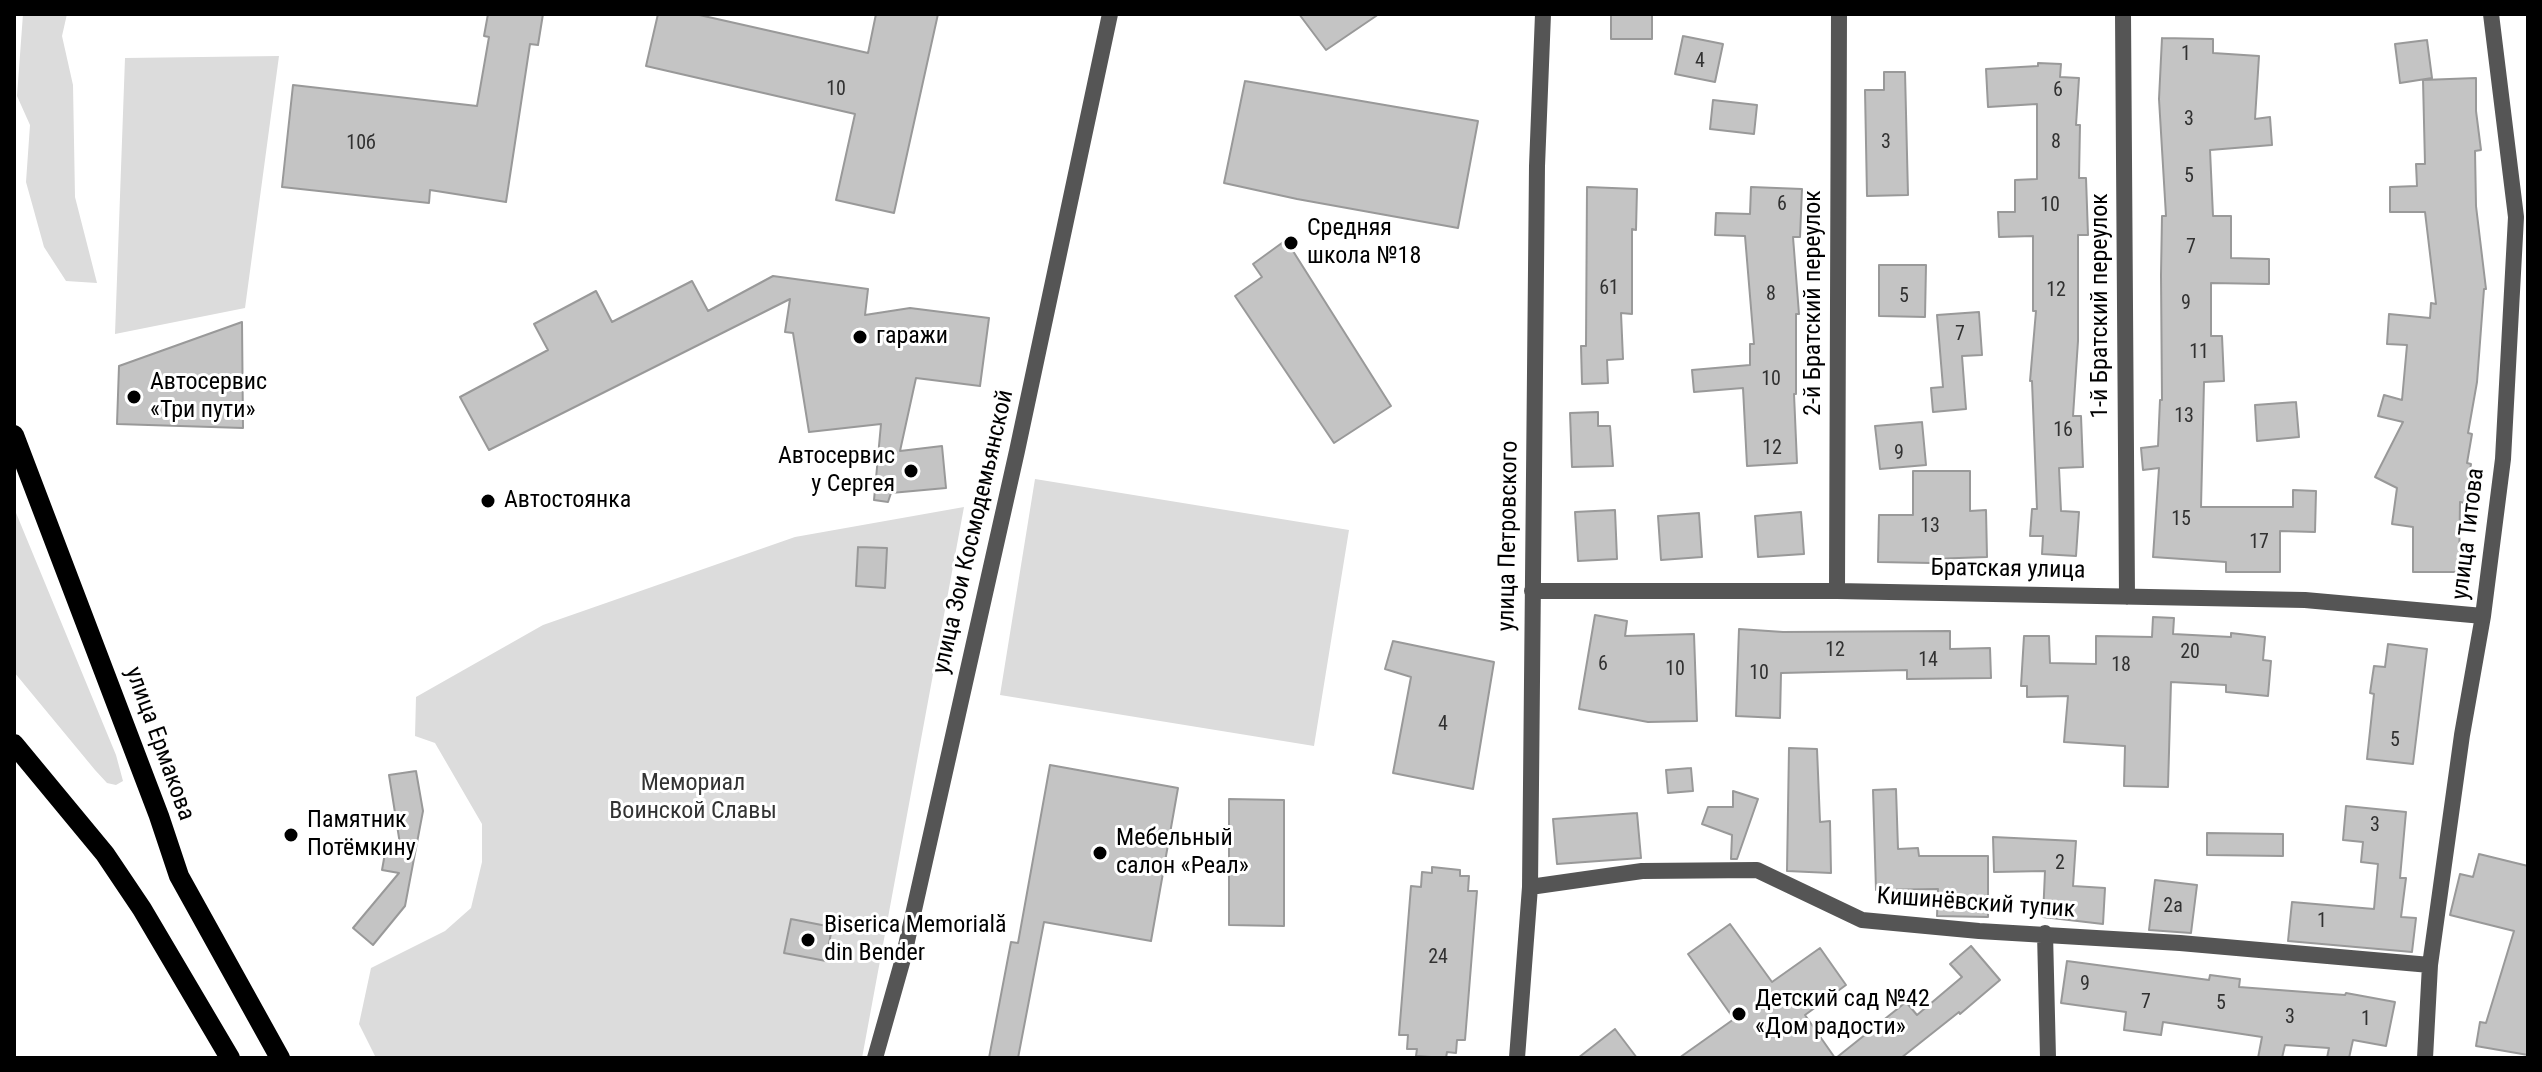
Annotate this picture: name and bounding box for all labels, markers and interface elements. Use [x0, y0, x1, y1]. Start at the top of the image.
house number: 1 [2181, 43, 2191, 67]
house number: 4 [1695, 50, 1705, 74]
house number: 10 [826, 78, 846, 102]
house number: 6 [2053, 79, 2063, 103]
house number: 3 [2184, 108, 2194, 132]
house number: 3 [1881, 131, 1891, 155]
house number: 8 [2051, 131, 2061, 155]
house number: 10б [346, 132, 376, 156]
house number: 5 [2184, 165, 2194, 189]
street label: 2-й Братский переулок [1800, 190, 1828, 416]
house number: 6 [1777, 193, 1787, 217]
street label: 1-й Братский переулок [2087, 193, 2115, 419]
house number: 10 [2040, 194, 2060, 218]
place label: Средняя школа №18 [1307, 215, 1421, 271]
marker: Средняя школа №18 [1282, 234, 1300, 252]
house number: 7 [2186, 236, 2196, 260]
house number: 61 [1599, 277, 1619, 301]
house number: 12 [2046, 279, 2066, 303]
house number: 8 [1766, 283, 1776, 307]
house number: 5 [1899, 285, 1909, 309]
house number: 9 [2181, 292, 2191, 316]
place label: гаражи [876, 323, 948, 351]
house number: 7 [1955, 323, 1965, 347]
marker: гаражи [851, 328, 869, 346]
house number: 11 [2189, 341, 2209, 365]
house number: 10 [1761, 368, 1781, 392]
place label: Автосервис «Три пути» [150, 369, 267, 425]
street label: улица Зои Космодемьянской [927, 387, 1021, 677]
marker: Автосервис «Три пути» [125, 388, 143, 406]
house number: 13 [2174, 405, 2194, 429]
house number: 16 [2053, 419, 2073, 443]
house number: 12 [1762, 437, 1782, 461]
street label: улица Петровского [1493, 440, 1525, 632]
house number: 9 [1894, 442, 1904, 466]
place label: Автосервис у Сергея [778, 443, 895, 499]
marker: Автосервис у Сергея [902, 462, 920, 480]
street label: улица Титова [2447, 467, 2491, 601]
place label: Автостоянка [504, 487, 631, 515]
marker: Автостоянка [479, 492, 497, 510]
house number: 15 [2171, 508, 2191, 532]
house number: 13 [1920, 515, 1940, 539]
house number: 17 [2249, 531, 2269, 555]
street label: Братская улица [1930, 554, 2086, 586]
house number: 12 [1825, 639, 1845, 663]
house number: 20 [2180, 641, 2200, 665]
house number: 14 [1918, 649, 1938, 673]
house number: 6 [1598, 653, 1608, 677]
house number: 18 [2111, 654, 2131, 678]
house number: 10 [1665, 658, 1685, 682]
house number: 10 [1749, 662, 1769, 686]
street label: улица Ермакова [118, 663, 200, 825]
house number: 4 [1438, 713, 1448, 737]
house number: 5 [2390, 729, 2400, 753]
park label: Мемориал Воинской Славы [609, 770, 777, 826]
place label: Памятник Потёмкину [307, 807, 416, 863]
house number: 3 [2370, 814, 2380, 838]
place label: Мебельный салон «Реал» [1116, 825, 1249, 881]
marker: Памятник Потёмкину [282, 826, 300, 844]
marker: Мебельный салон «Реал» [1091, 844, 1109, 862]
house number: 2 [2055, 852, 2065, 876]
street label: Кишинёвский тупик [1876, 883, 2076, 925]
house number: 2а [2163, 895, 2183, 919]
house number: 1 [2317, 910, 2327, 934]
place label: Biserica Memorială din Bender [824, 912, 1007, 968]
marker: Biserica Memorială din Bender [799, 931, 817, 949]
house number: 24 [1428, 946, 1448, 970]
house number: 9 [2080, 973, 2090, 997]
place label: Детский сад №42 «Дом радости» [1755, 986, 1930, 1042]
house number: 7 [2141, 991, 2151, 1015]
house number: 5 [2216, 992, 2226, 1016]
marker: Детский сад №42 «Дом радости» [1730, 1005, 1748, 1023]
house number: 3 [2285, 1006, 2295, 1030]
house number: 1 [2361, 1008, 2371, 1032]

